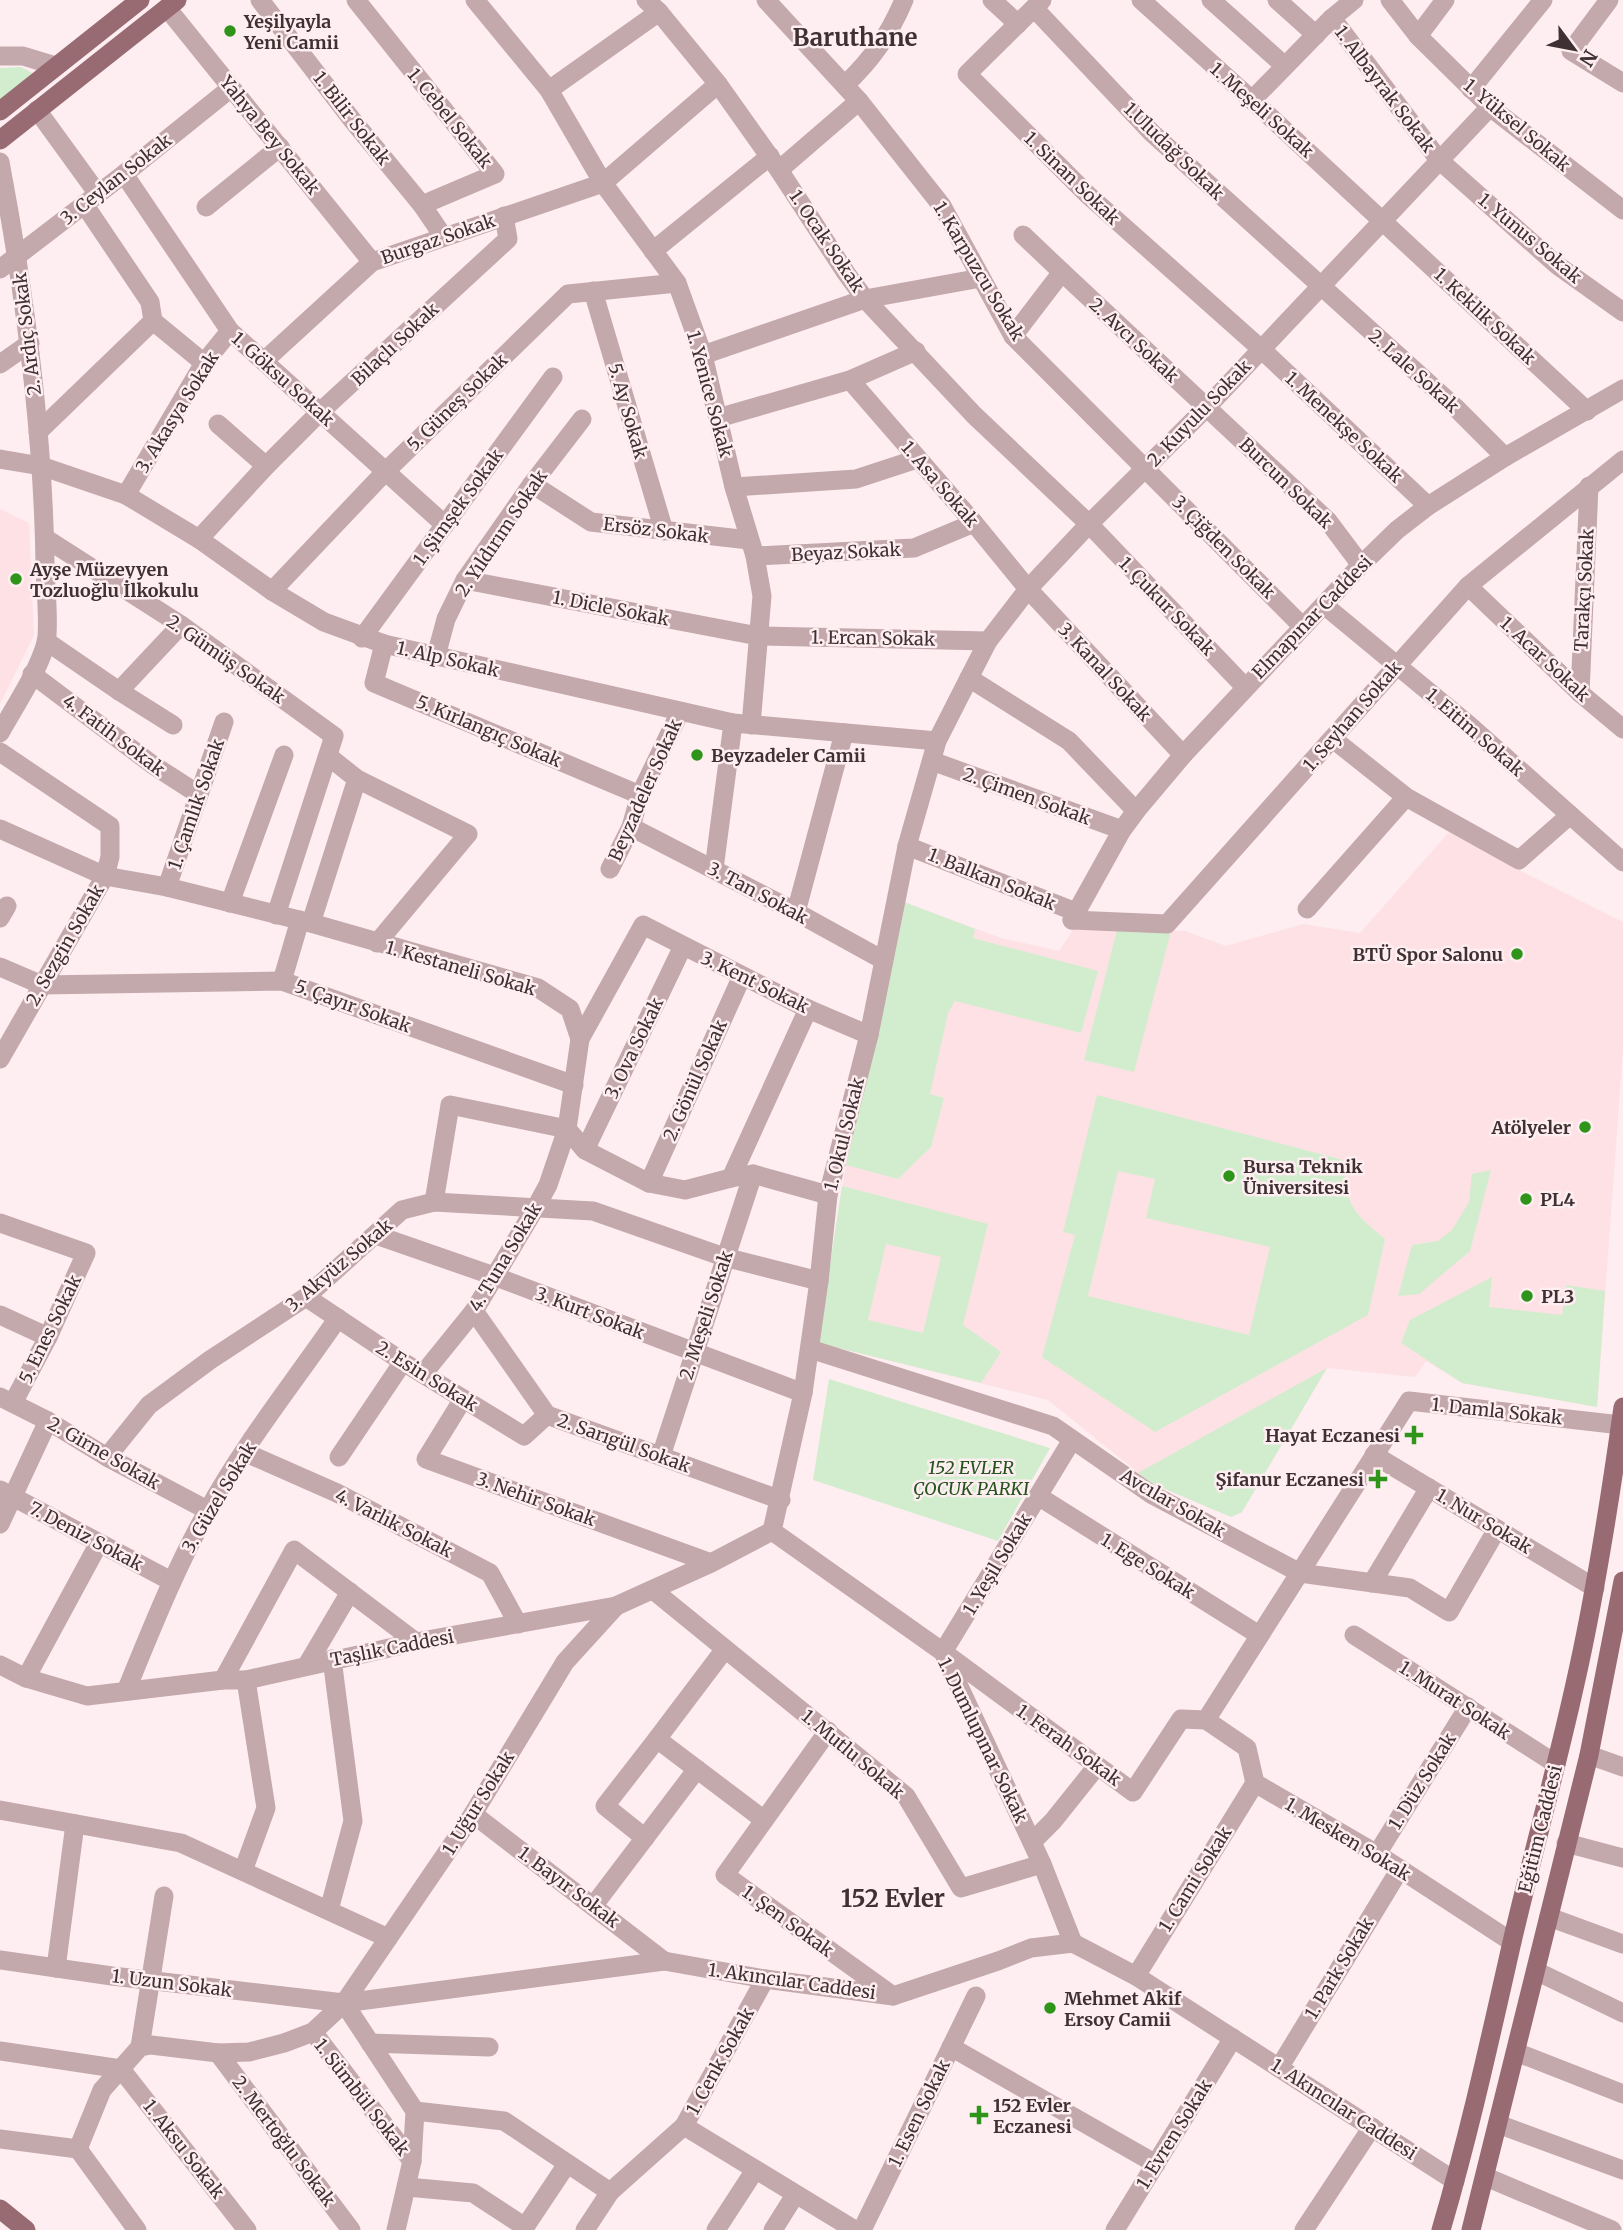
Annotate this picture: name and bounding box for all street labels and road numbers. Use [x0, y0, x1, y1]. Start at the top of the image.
street label: 1. Albayrak Sokak [1330, 21, 1441, 157]
street label: 1. Meşeli Sokak [1205, 57, 1319, 163]
street label: 1. Cebel Sokak [403, 63, 498, 173]
street label: 1. Bilir Sokak [308, 67, 396, 170]
street label: Yahya Bey Sokak [214, 70, 325, 199]
street label: 1. Yüksel Sokak [1459, 74, 1576, 177]
street label: 1.Uludağ Sokak [1119, 97, 1229, 205]
street label: 1. Sinan Sokak [1019, 126, 1125, 230]
street label: 3. Ceylan Sokak [56, 128, 177, 229]
street label: 1. Ocak Sokak [784, 186, 870, 297]
street label: 1. Yunus Sokak [1473, 188, 1587, 288]
street label: 1. Karpuzcu Sokak [928, 197, 1030, 345]
street label: Burgaz Sokak [378, 209, 499, 269]
street label: 1. Keklik Sokak [1429, 263, 1541, 369]
street label: 2. Ardıç Sokak [8, 271, 46, 397]
street label: 2. Avcı Sokak [1084, 293, 1184, 388]
street label: Bilaçlı Sokak [346, 297, 444, 390]
street label: 2. Lale Sokak [1364, 324, 1464, 418]
street label: 1. Göksu Sokak [227, 327, 339, 431]
street label: 1. Yenice Sokak [682, 328, 738, 460]
street label: 3. Akasya Sokak [130, 346, 224, 477]
street label: 5. Güneş Sokak [402, 348, 512, 456]
street label: 2. Kuyulu Sokak [1142, 354, 1256, 471]
street label: 5. Ay Sokak [603, 361, 653, 462]
street label: 1. Menekşe Sokak [1280, 366, 1408, 488]
street label: Burcun Sokak [1235, 433, 1338, 534]
street label: 1. Asa Sokak [896, 436, 984, 532]
street label: 1. Şimşek Sokak [408, 444, 508, 570]
street label: 2. Yıldırım Sokak [450, 465, 552, 601]
street label: 3. Çiğden Sokak [1168, 491, 1281, 604]
street label: Ersöz Sokak [602, 512, 711, 548]
street label: Tarakçı Sokak [1569, 527, 1599, 652]
street label: Beyaz Sokak [791, 538, 902, 566]
street label: Elmapınar Caddesi [1247, 550, 1377, 684]
street label: 1. Çukur Sokak [1114, 552, 1220, 660]
street label: 1. Dicle Sokak [551, 585, 672, 631]
street label: 2. Gümüş Sokak [162, 610, 290, 709]
street label: 1. Acar Sokak [1495, 612, 1595, 707]
street label: 3. Kanal Sokak [1054, 618, 1157, 726]
street label: 1. Ercan Sokak [811, 625, 936, 651]
street label: 1. Alp Sokak [395, 636, 502, 682]
street label: 1. Seyhan Sokak [1298, 656, 1407, 776]
street label: 1. Eitim Sokak [1421, 683, 1529, 781]
street label: 4. Fatih Sokak [58, 689, 170, 781]
street label: 5. Kırlangıç Sokak [413, 690, 566, 772]
street label: Beyzadeler Sokak [603, 715, 687, 865]
street label: 1. Çamlık Sokak [163, 735, 229, 872]
street label: 2. Çimen Sokak [960, 762, 1094, 830]
street label: 1. Balkan Sokak [925, 843, 1060, 915]
street label: 3. Tan Sokak [704, 857, 813, 929]
street label: 2. Sezgin Sokak [21, 880, 109, 1010]
street label: 1. Kestaneli Sokak [383, 936, 539, 1001]
street label: 3. Kent Sokak [697, 946, 813, 1018]
street label: 5. Çayır Sokak [292, 974, 415, 1038]
street label: 3. Ova Sokak [600, 993, 669, 1102]
street label: 2. Gönül Sokak [658, 1015, 732, 1144]
street label: 1. Okul Sokak [819, 1074, 869, 1193]
street label: 4. Tuna Sokak [464, 1198, 547, 1316]
street label: 3. Akyüz Sokak [281, 1213, 397, 1316]
street label: 2. Meşeli Sokak [674, 1247, 738, 1382]
street label: 5. Enes Sokak [14, 1270, 86, 1387]
street label: 3. Kurt Sokak [532, 1282, 648, 1345]
street label: 2. Esin Sokak [372, 1336, 483, 1417]
street label: 1. Damla Sokak [1431, 1393, 1564, 1429]
street label: 2. Sarıgül Sokak [554, 1408, 694, 1478]
street label: 2. Girne Sokak [44, 1412, 165, 1495]
street label: 3. Güzel Sokak [177, 1437, 261, 1557]
street label: Avcılar Sokak [1115, 1463, 1230, 1543]
street label: 3. Nehir Sokak [473, 1467, 599, 1531]
street label: 1. Nur Sokak [1432, 1483, 1537, 1559]
street label: 4. Varlık Sokak [332, 1484, 457, 1563]
street label: 7. Deniz Sokak [25, 1496, 147, 1576]
street label: 1. Yeşil Sokak [958, 1508, 1037, 1619]
street label: 1. Ege Sokak [1097, 1528, 1200, 1604]
street label: Taşlık Caddesi [328, 1625, 456, 1671]
street label: 1. Dumlupınar Sokak [933, 1654, 1033, 1827]
street label: 1. Murat Sokak [1395, 1656, 1515, 1745]
street label: 1. Ferah Sokak [1012, 1699, 1126, 1791]
street label: 1. Mutlu Sokak [797, 1704, 910, 1804]
street label: 1. Düz Sokak [1383, 1728, 1461, 1834]
street label: 1. Uğur Sokak [437, 1746, 519, 1859]
street label: Eğitim Caddesi [1513, 1763, 1567, 1895]
street label: 1. Mesken Sokak [1281, 1792, 1416, 1886]
street label: 1. Cami Sokak [1153, 1822, 1237, 1936]
street label: 1. Bayır Sokak [514, 1841, 625, 1933]
street label: 1. Şen Sokak [738, 1880, 839, 1962]
street label: 1. Park Sokak [1300, 1912, 1379, 2023]
street label: 1. Akıncılar Caddesi [707, 1958, 877, 2004]
street label: 1. Uzun Sokak [111, 1964, 234, 2002]
street label: 1. Cenk Sokak [681, 2003, 759, 2119]
street label: 1. Sümbül Sokak [309, 2034, 415, 2160]
street label: 1. Akıncılar Caddesi [1267, 2053, 1421, 2165]
street label: 1. Esen Sokak [883, 2055, 955, 2170]
street label: 2. Mertoğlu Sokak [227, 2071, 341, 2211]
street label: 1. Evren Sokak [1131, 2074, 1217, 2193]
street label: 1. Aksu Sokak [138, 2095, 230, 2203]

